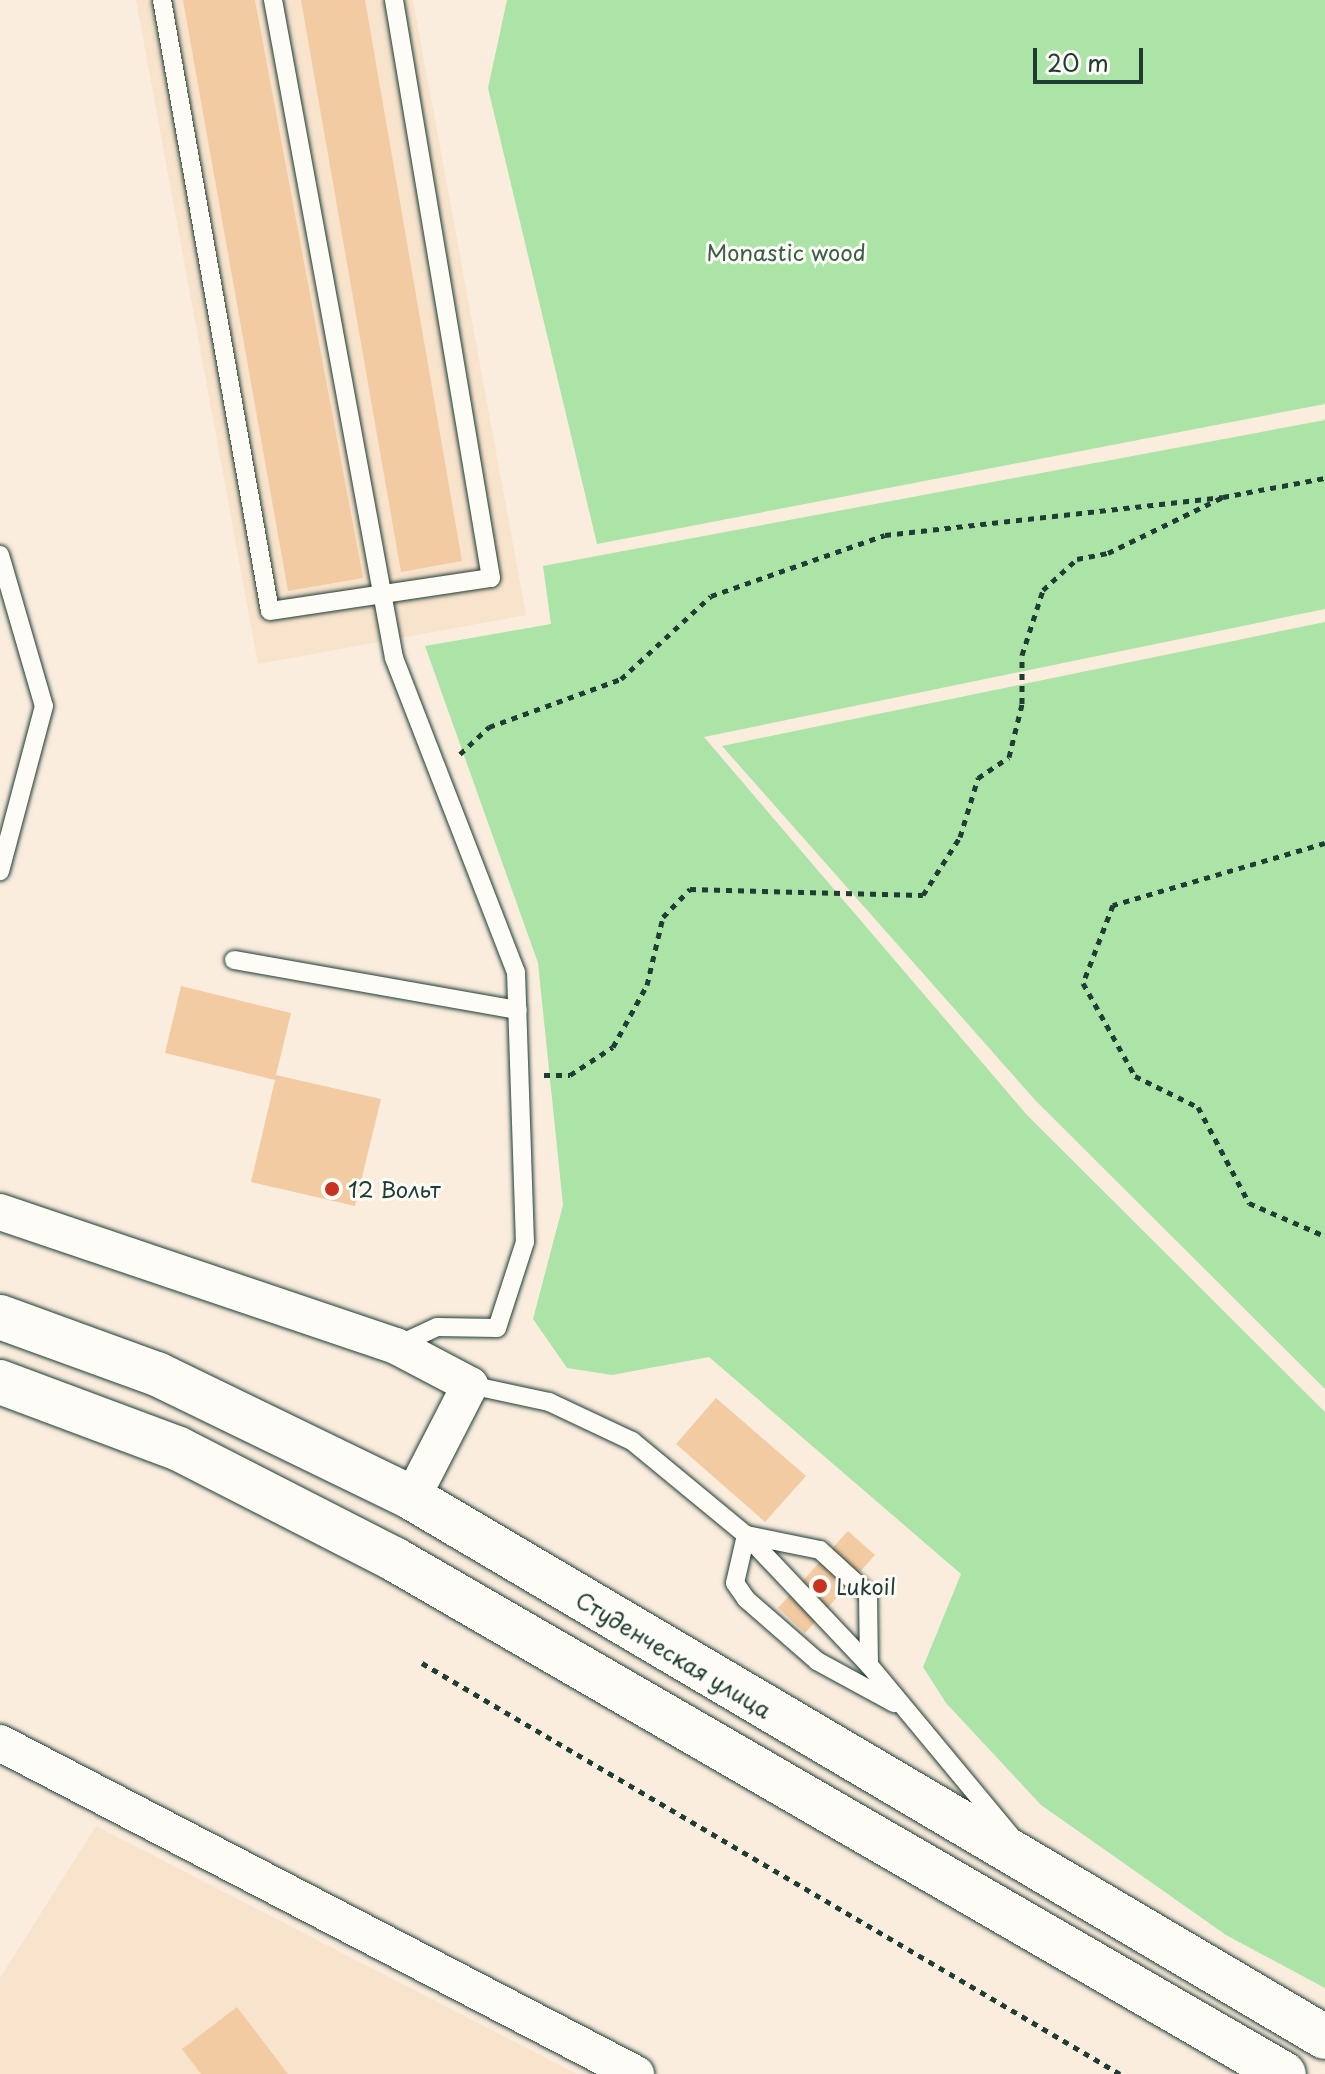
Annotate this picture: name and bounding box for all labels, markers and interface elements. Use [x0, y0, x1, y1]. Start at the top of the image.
scale bar [1037, 32, 1147, 82]
text: 20 m [1047, 44, 1109, 80]
park label: Monastic wood [707, 239, 865, 265]
place label: 12 Вольт [348, 1176, 441, 1202]
marker: 12 Вольт [323, 1180, 341, 1198]
place label: Lukoil [836, 1573, 896, 1599]
marker: Lukoil [811, 1577, 829, 1595]
street label: Студенческая улица [571, 1585, 777, 1723]

